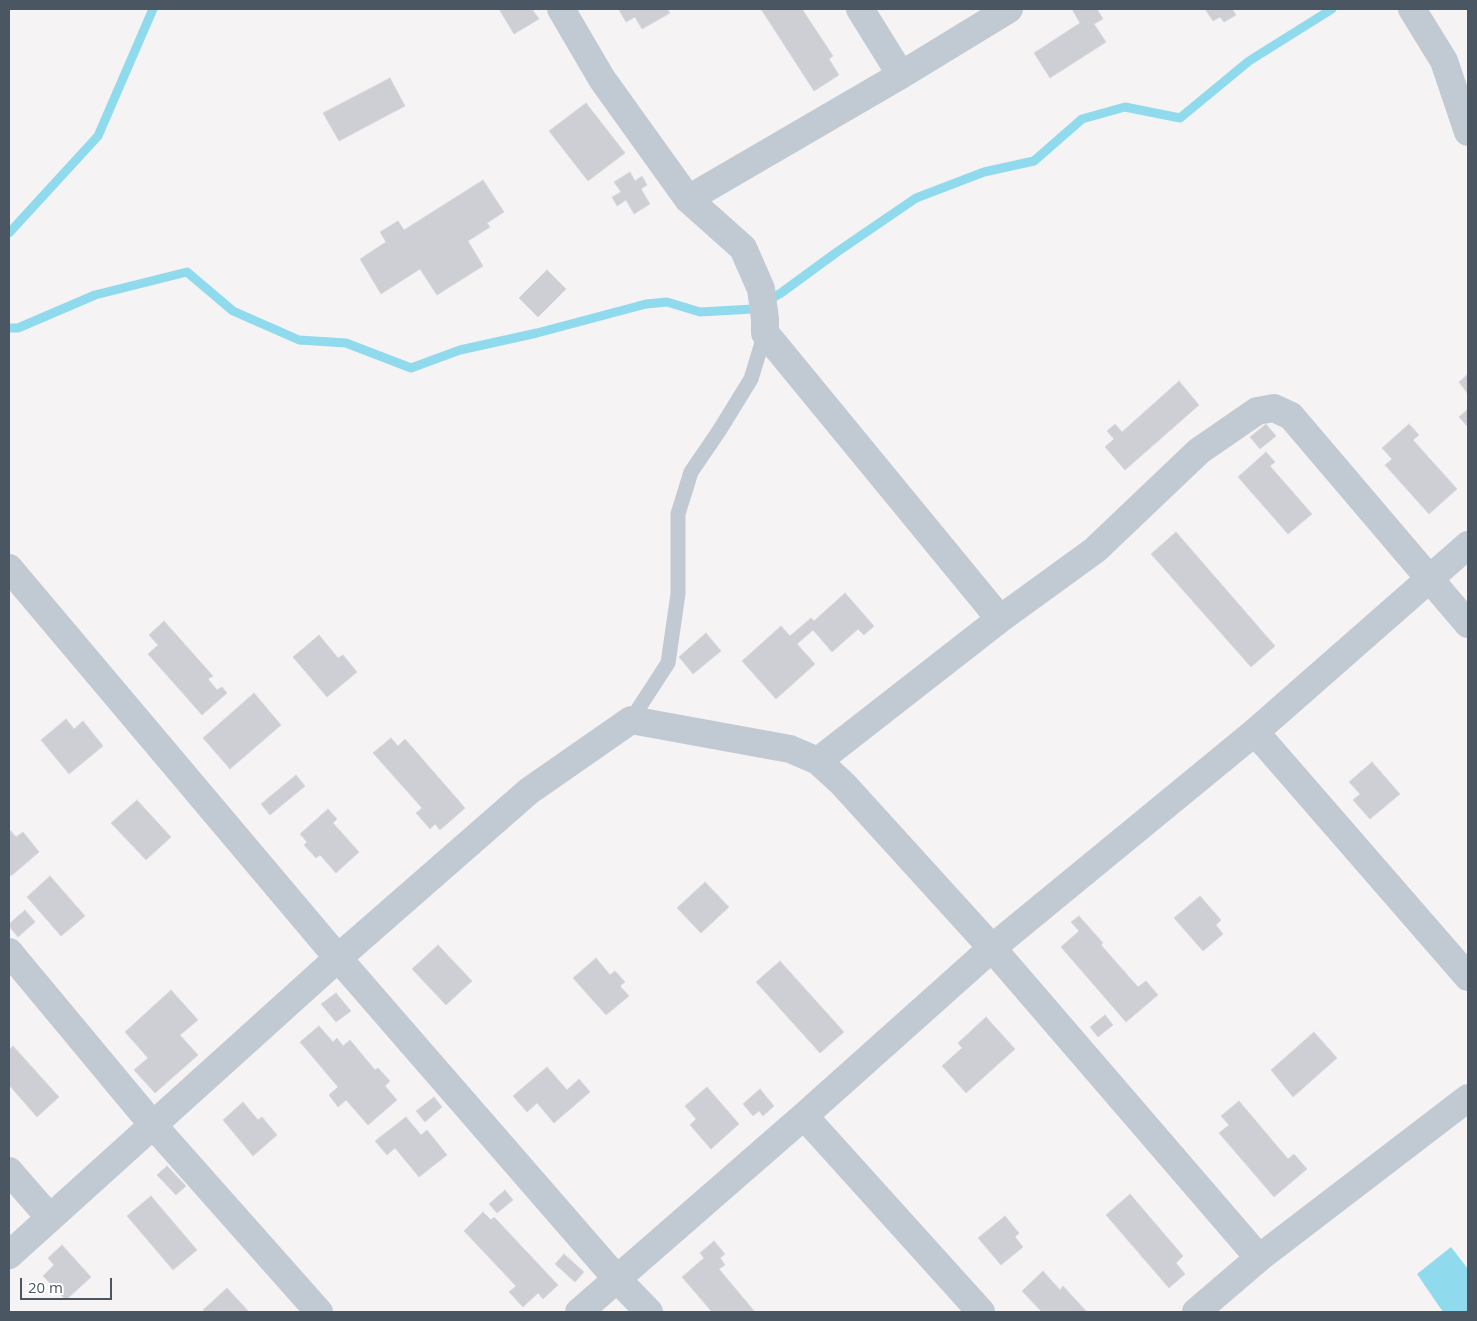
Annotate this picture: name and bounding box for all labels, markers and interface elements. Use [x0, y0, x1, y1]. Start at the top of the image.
scale bar [22, 1268, 115, 1300]
text: 20 m [28, 1277, 63, 1297]

